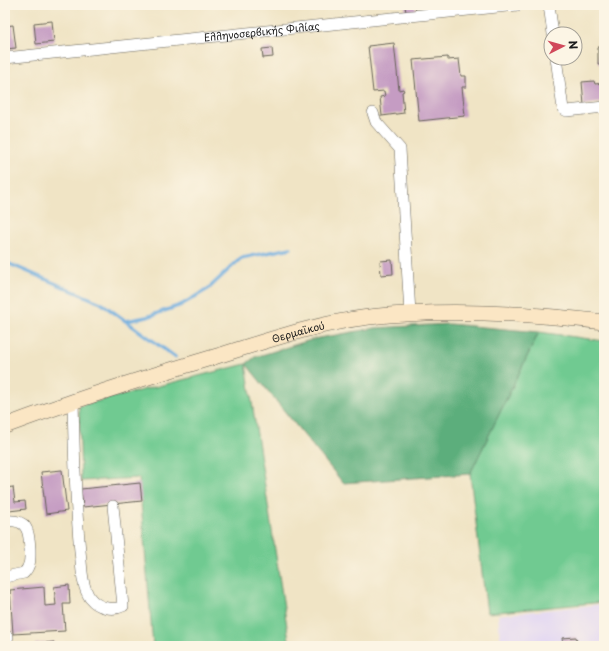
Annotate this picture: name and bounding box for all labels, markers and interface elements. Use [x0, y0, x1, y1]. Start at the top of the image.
street label: Ελληνοσερβικής Φιλίας [203, 18, 320, 44]
north arrow [543, 26, 583, 66]
text: N [565, 40, 582, 50]
street label: Θερμαϊκού [270, 317, 326, 346]

